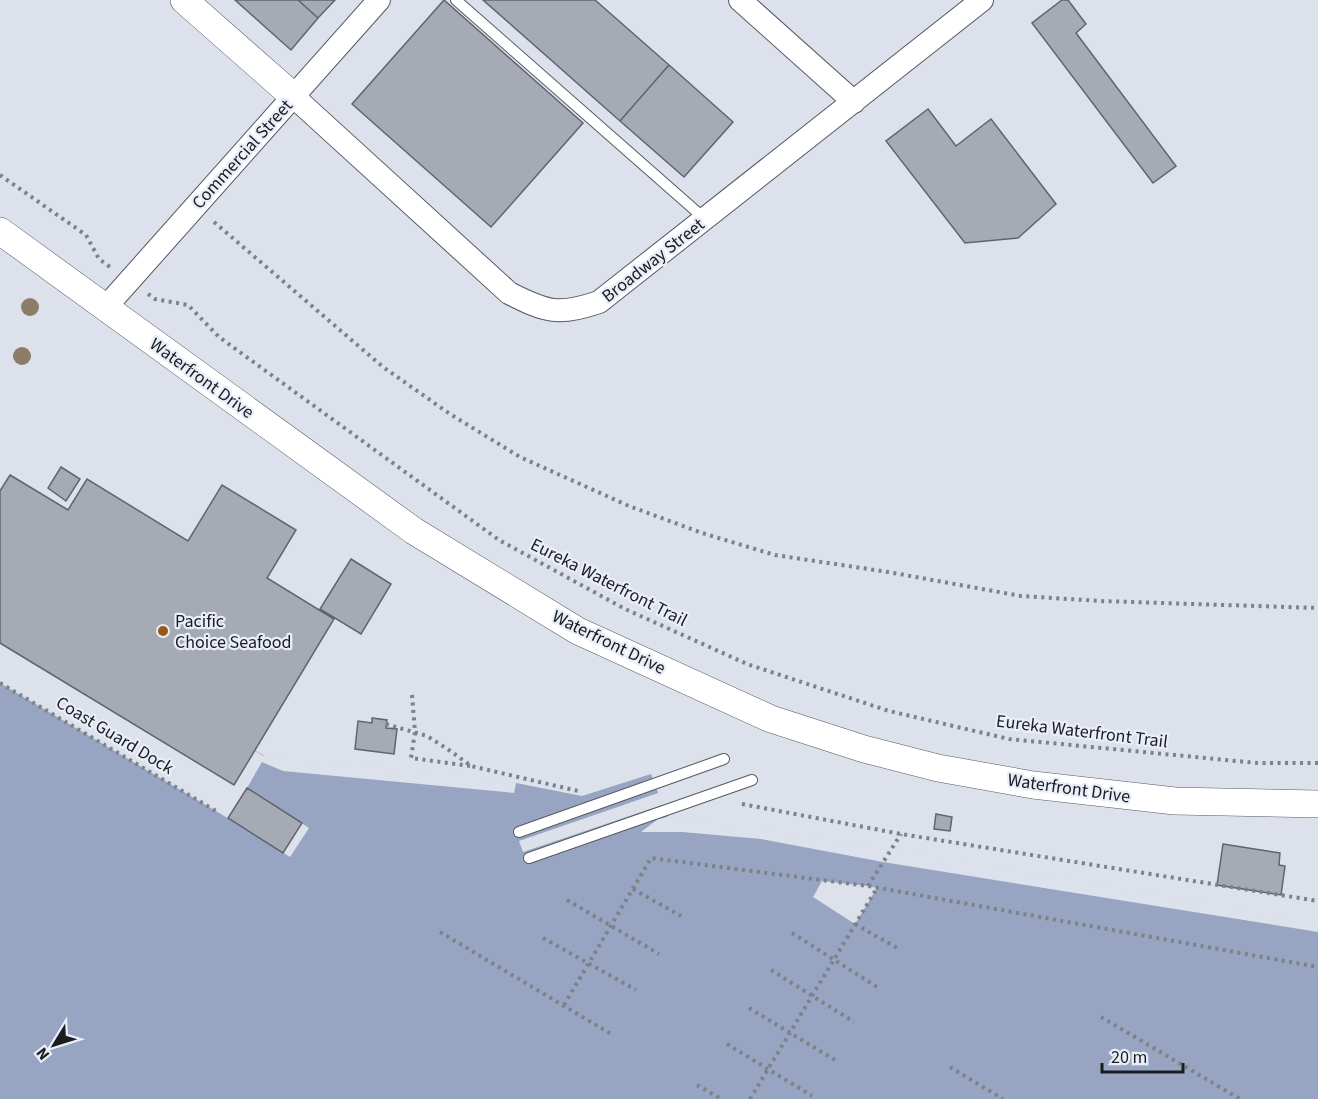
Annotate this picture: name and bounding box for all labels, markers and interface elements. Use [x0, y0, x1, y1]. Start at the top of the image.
street label: Commercial Street [186, 94, 298, 215]
street label: Broadway Street [597, 212, 710, 308]
street label: Waterfront Drive [144, 332, 259, 425]
street label: Eureka Waterfront Trail [526, 532, 691, 633]
street label: Waterfront Drive [548, 604, 670, 681]
place label: Pacific Choice Seafood [175, 609, 292, 655]
marker: Pacific Choice Seafood [156, 624, 170, 638]
street label: Coast Guard Dock [51, 690, 178, 781]
street label: Eureka Waterfront Trail [995, 709, 1169, 754]
street label: Waterfront Drive [1006, 768, 1132, 809]
north arrow [24, 1015, 84, 1075]
scale bar [1102, 1036, 1183, 1074]
text: N [31, 1043, 55, 1065]
text: 20 m [1111, 1045, 1147, 1070]

